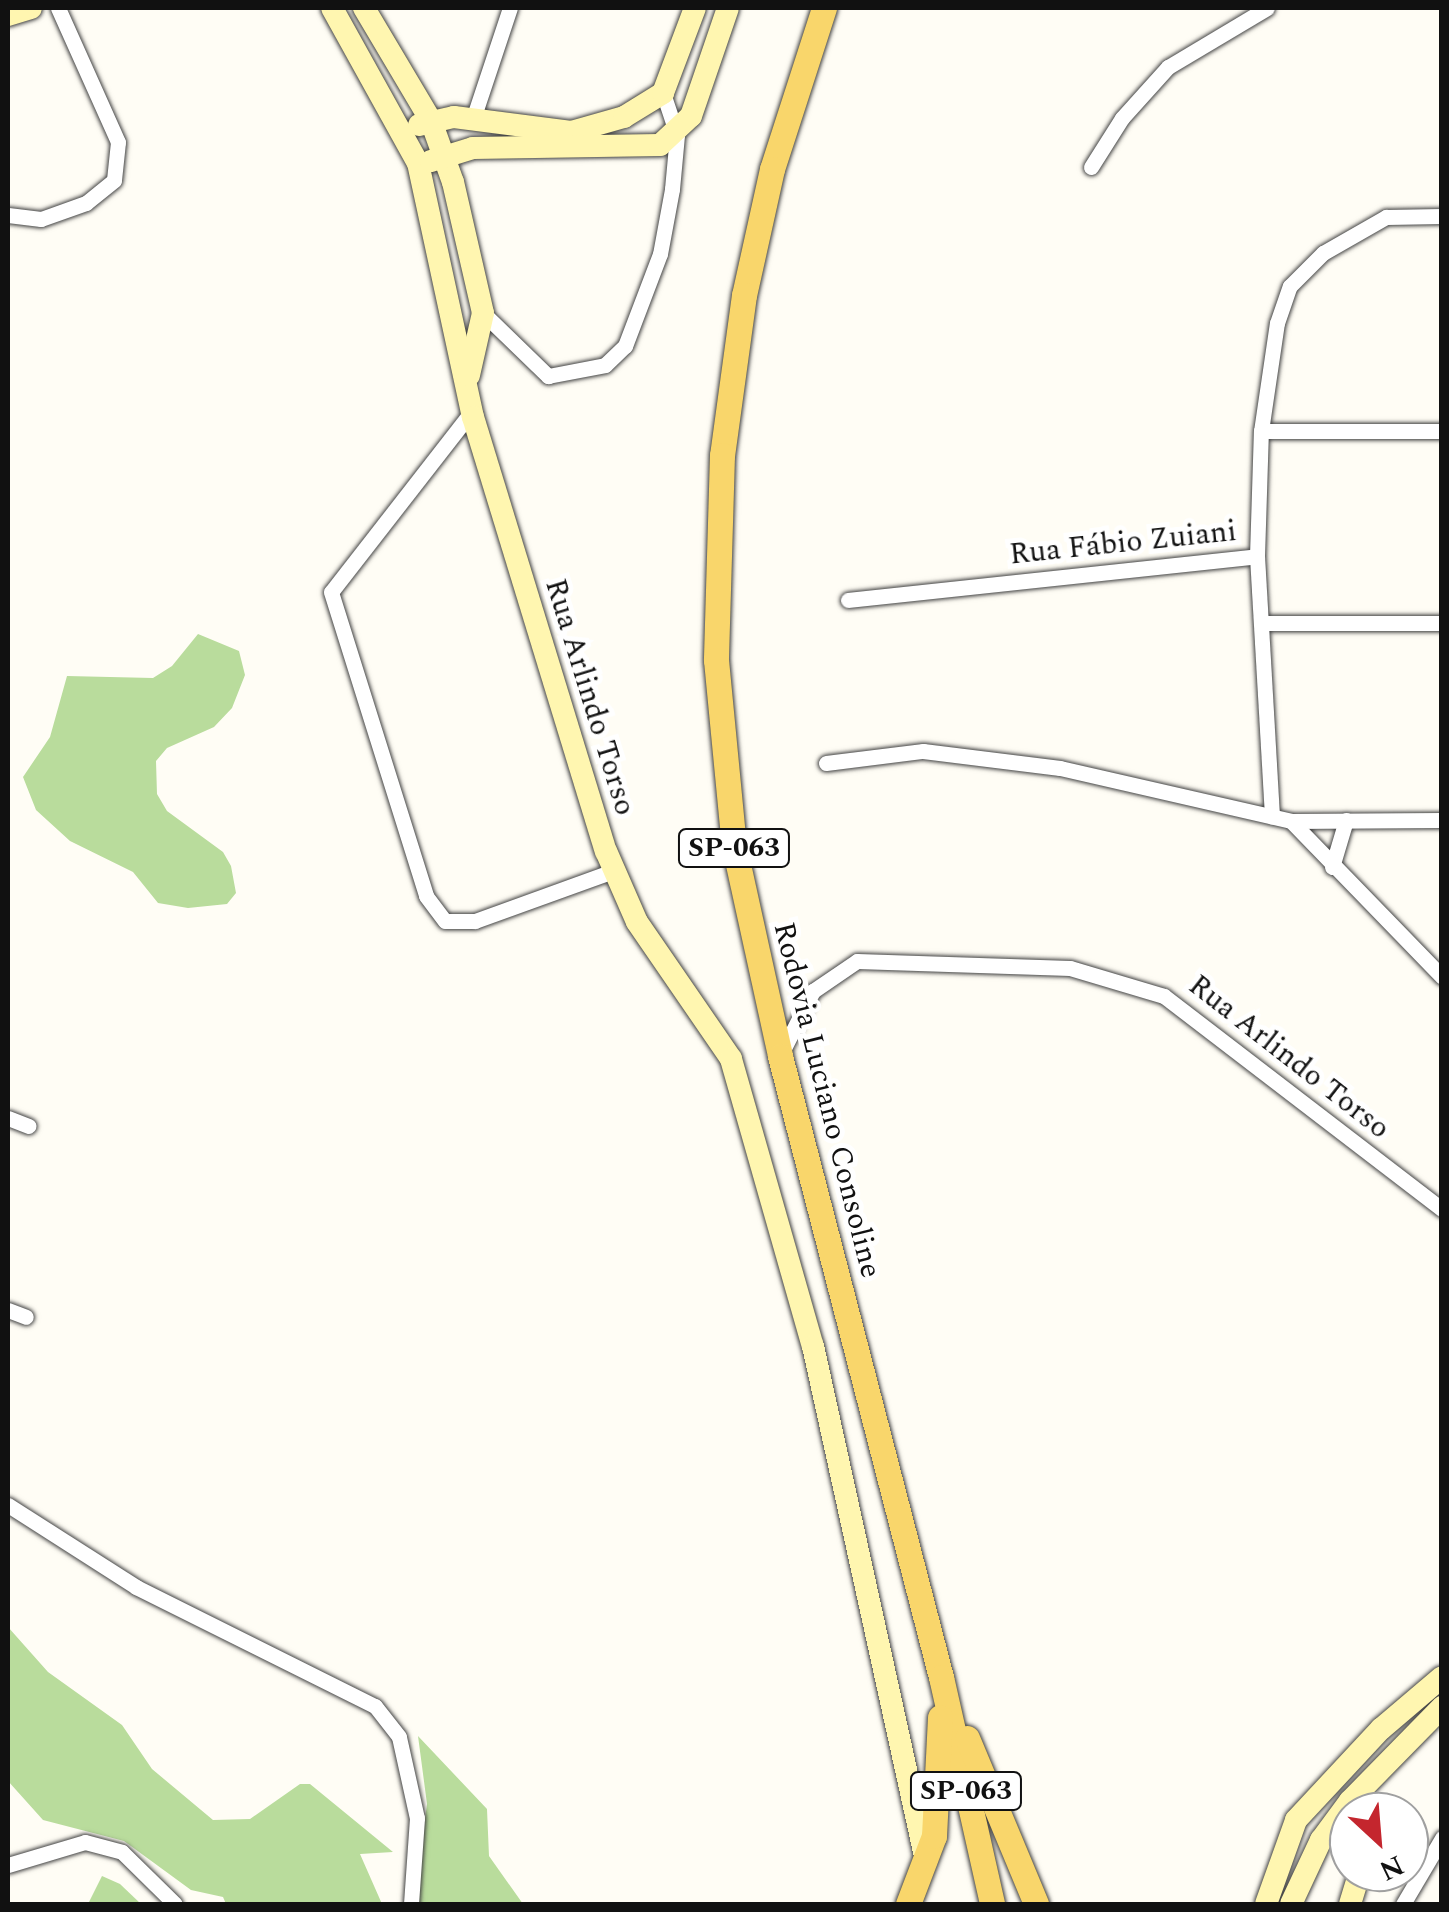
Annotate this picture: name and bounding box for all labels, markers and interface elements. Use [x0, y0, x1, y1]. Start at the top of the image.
street label: Rua Fábio Zuiani [1008, 513, 1238, 573]
street label: Rua Arlindo Torso [537, 574, 643, 820]
road number: SP-063 [676, 825, 792, 871]
street label: Rodovia Luciano Consoline [765, 918, 889, 1282]
street label: Rua Arlindo Torso [1181, 967, 1397, 1147]
road number: SP-063 [908, 1768, 1024, 1814]
north arrow [1329, 1792, 1429, 1892]
text: N [1372, 1843, 1411, 1892]

